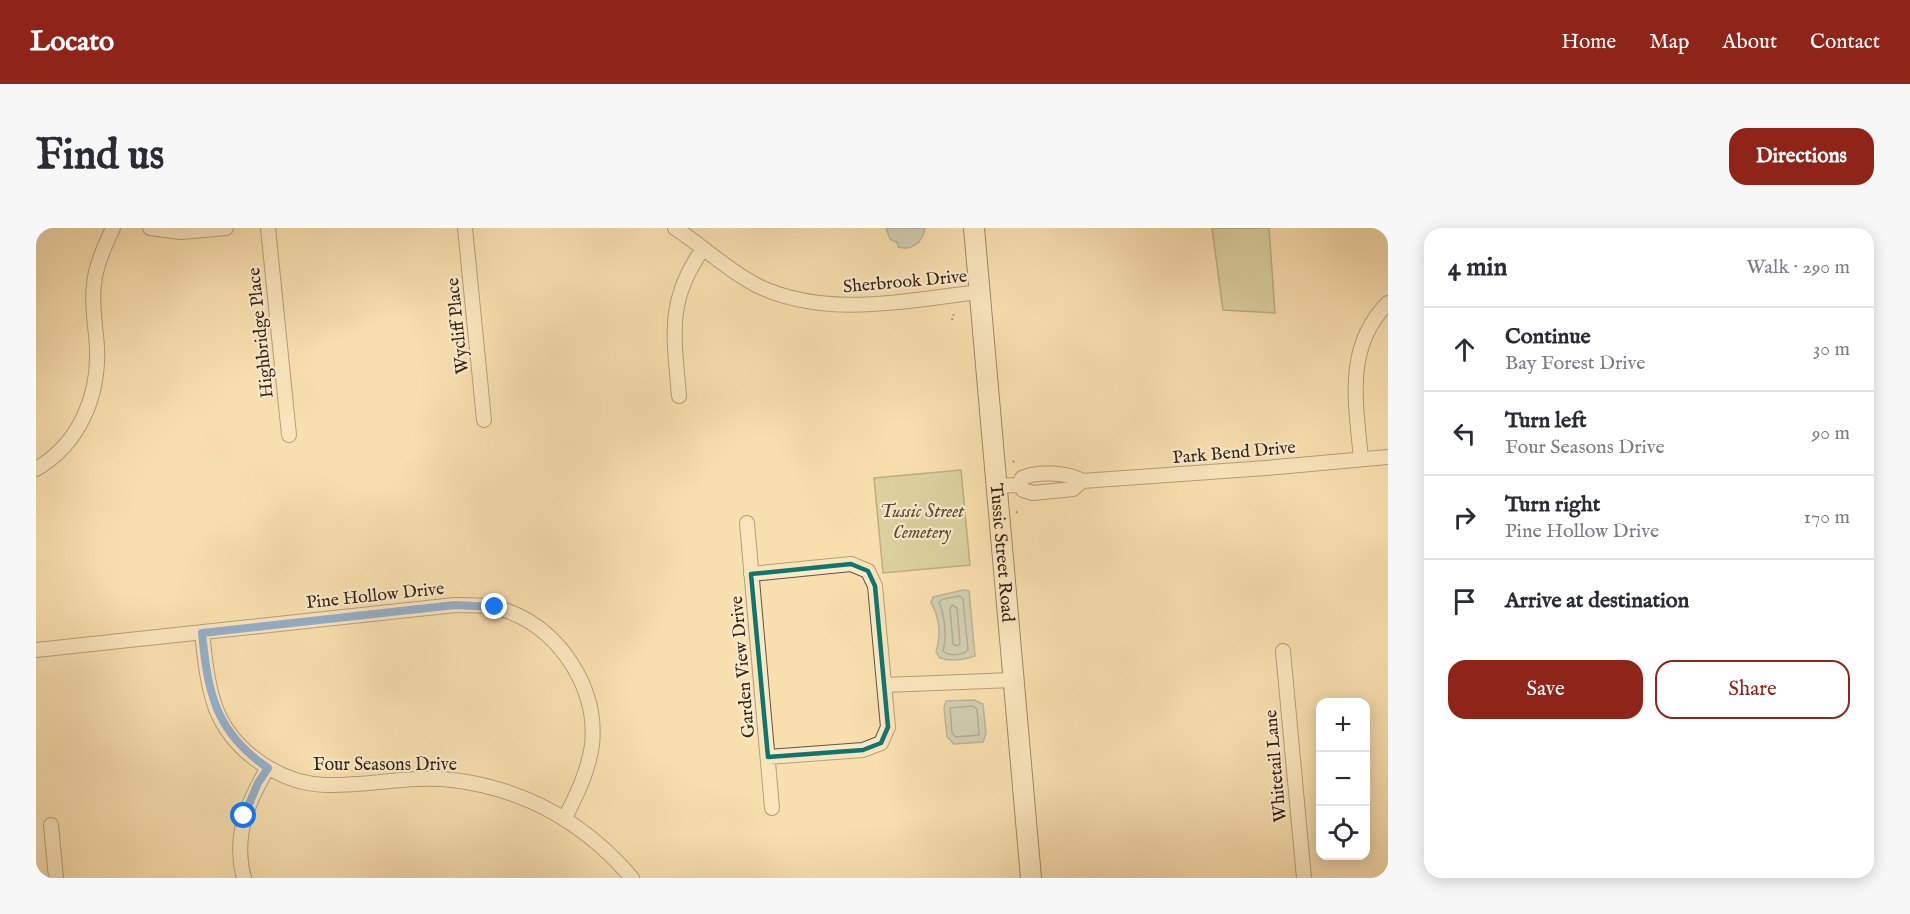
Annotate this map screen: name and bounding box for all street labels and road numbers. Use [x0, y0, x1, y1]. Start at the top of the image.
street label: Highbridge Place [243, 266, 280, 399]
street label: Sherbrook Drive [842, 266, 968, 299]
street label: Wycliff Place [442, 277, 475, 375]
street label: Park Bend Drive [1172, 437, 1297, 470]
street label: Tussic Street Road [983, 482, 1019, 624]
street label: Pine Hollow Drive [305, 578, 445, 615]
street label: Garden View Drive [726, 595, 761, 739]
street label: Whitetail Lane [1260, 709, 1293, 823]
street label: Four Seasons Drive [313, 754, 457, 777]

